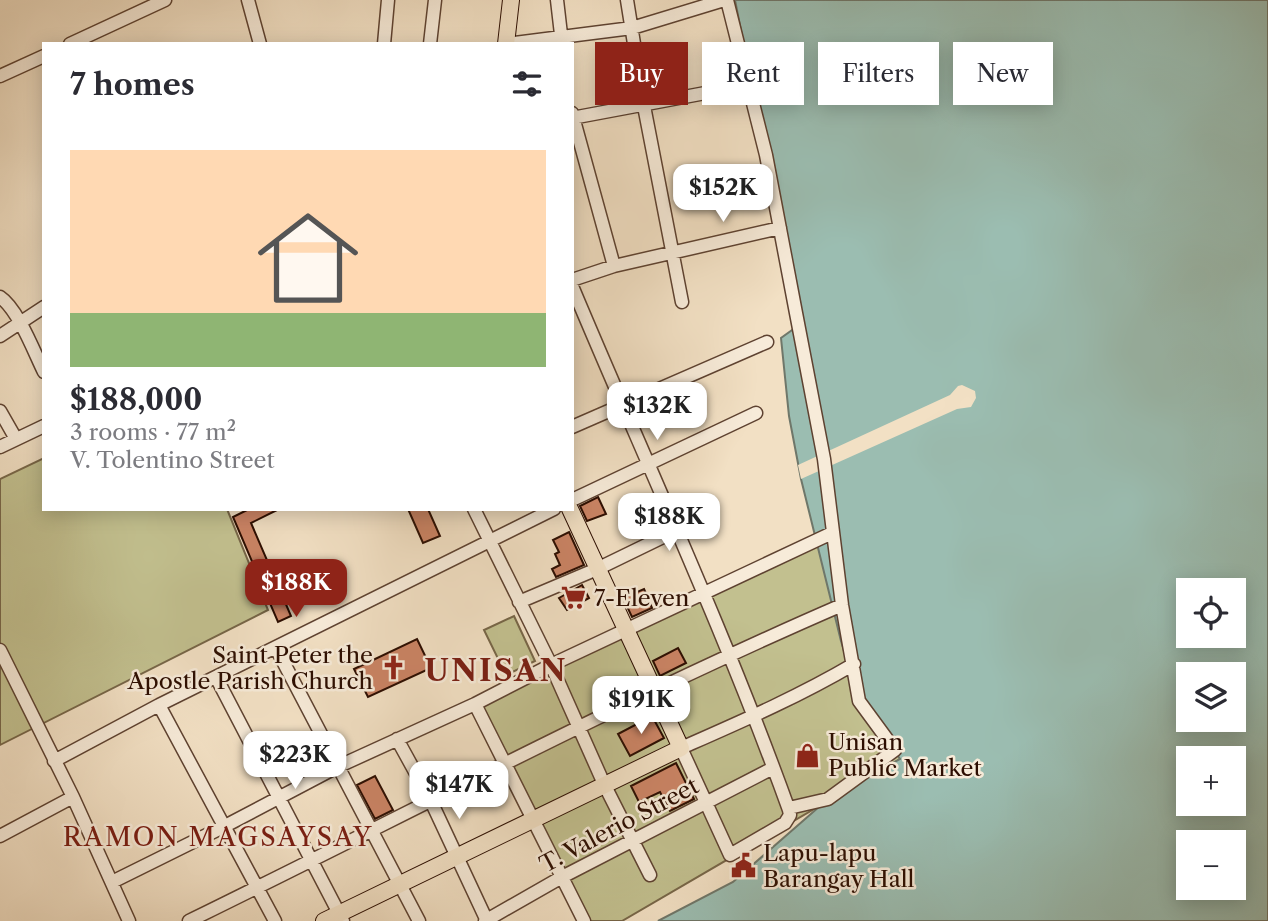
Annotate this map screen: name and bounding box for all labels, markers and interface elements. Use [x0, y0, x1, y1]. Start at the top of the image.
chip: Buy [595, 42, 688, 105]
chip: Rent [702, 42, 804, 105]
chip: Filters [818, 42, 939, 105]
chip: New [953, 42, 1053, 105]
icon: filters [508, 65, 546, 103]
text: 7 homes [70, 66, 195, 103]
pin: $152K [674, 164, 772, 224]
text: $152K [689, 173, 757, 201]
icon: home [245, 195, 371, 321]
text: $188,000 [70, 381, 202, 418]
pin: $132K [608, 382, 706, 442]
text: $132K [623, 391, 691, 419]
text: 3 rooms · 77 m² [70, 418, 236, 446]
text: V. Tolentino Street [70, 446, 275, 474]
pin: $188K [620, 494, 718, 553]
text: $188K [634, 502, 704, 530]
pin: $188K [247, 560, 345, 619]
text: $188K [261, 568, 331, 596]
map controls [1176, 578, 1246, 900]
button: locate [1176, 578, 1246, 648]
supermarket icon: 7-Eleven [560, 584, 588, 612]
place label: 7-Eleven [594, 584, 689, 612]
place label: Saint Peter the Apostle Parish Church [126, 641, 373, 695]
district label: UNISAN [425, 652, 567, 689]
church icon: Saint Peter the Apostle Parish Church [379, 654, 407, 682]
button: layers [1176, 662, 1246, 732]
pin: $191K [592, 676, 690, 736]
text: $191K [608, 685, 674, 713]
place label: Unisan Public Market [828, 728, 982, 782]
pin: $223K [246, 732, 344, 791]
text: $223K [259, 740, 331, 768]
shop icon: Unisan Public Market [794, 741, 822, 769]
button: + [1176, 746, 1246, 816]
pin: $147K [410, 762, 508, 821]
text: $147K [425, 770, 493, 798]
street label: T. Valerio Street [535, 771, 703, 879]
district label: RAMON MAGSAYSAY [63, 821, 373, 853]
button: − [1176, 830, 1246, 900]
place label: Lapu-lapu Barangay Hall [763, 839, 915, 893]
public building icon: Lapu-lapu Barangay Hall [729, 852, 757, 880]

